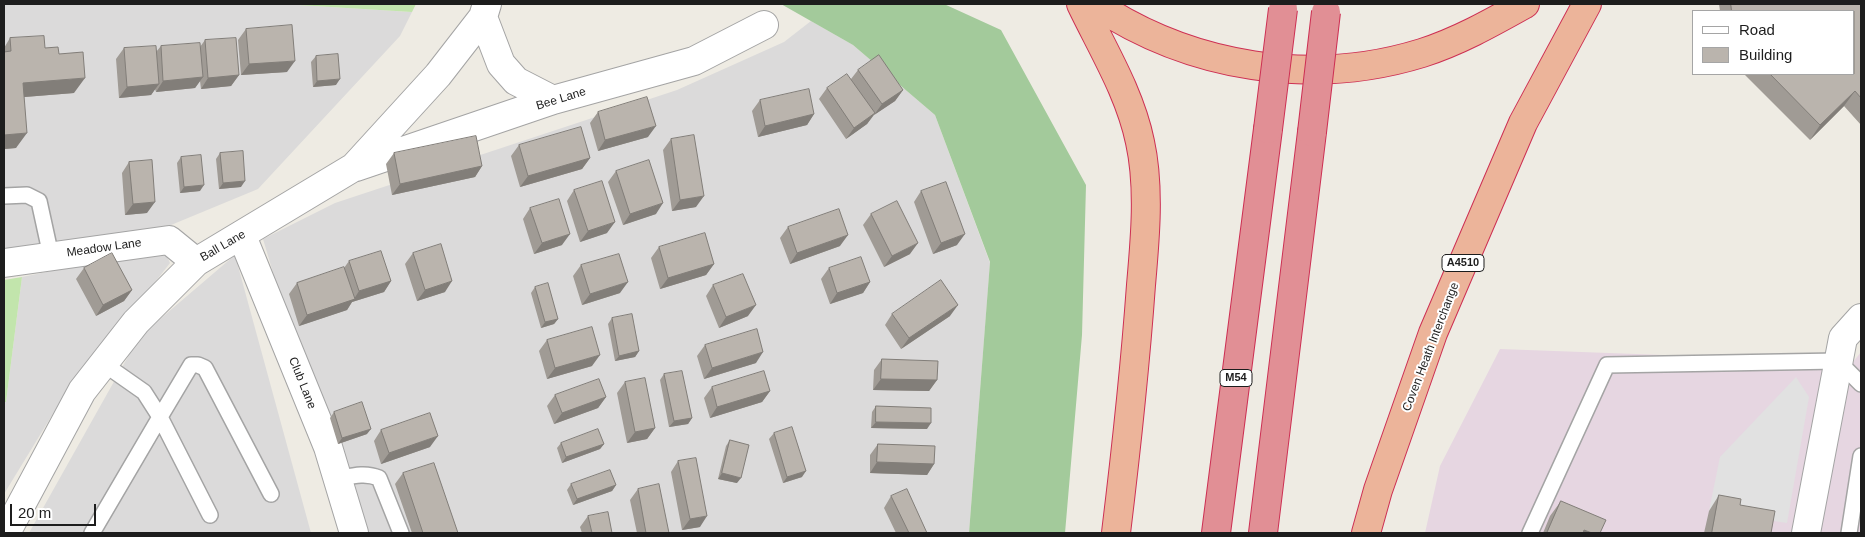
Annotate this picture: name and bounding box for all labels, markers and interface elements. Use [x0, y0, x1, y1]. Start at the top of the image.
legend [1692, 10, 1855, 75]
text: Road [1739, 21, 1775, 38]
text: Building [1739, 46, 1792, 63]
street label: Bee Lane [534, 85, 588, 113]
street label: Ball Lane [198, 227, 248, 265]
street label: Meadow Lane [66, 236, 142, 260]
road number: A4510 [1442, 254, 1484, 272]
street label: Coven Heath Interchange [1400, 281, 1462, 413]
street label: Club Lane [285, 355, 319, 411]
road number: M54 [1220, 369, 1252, 386]
scale bar [12, 494, 99, 526]
text: 20 m [18, 504, 51, 521]

